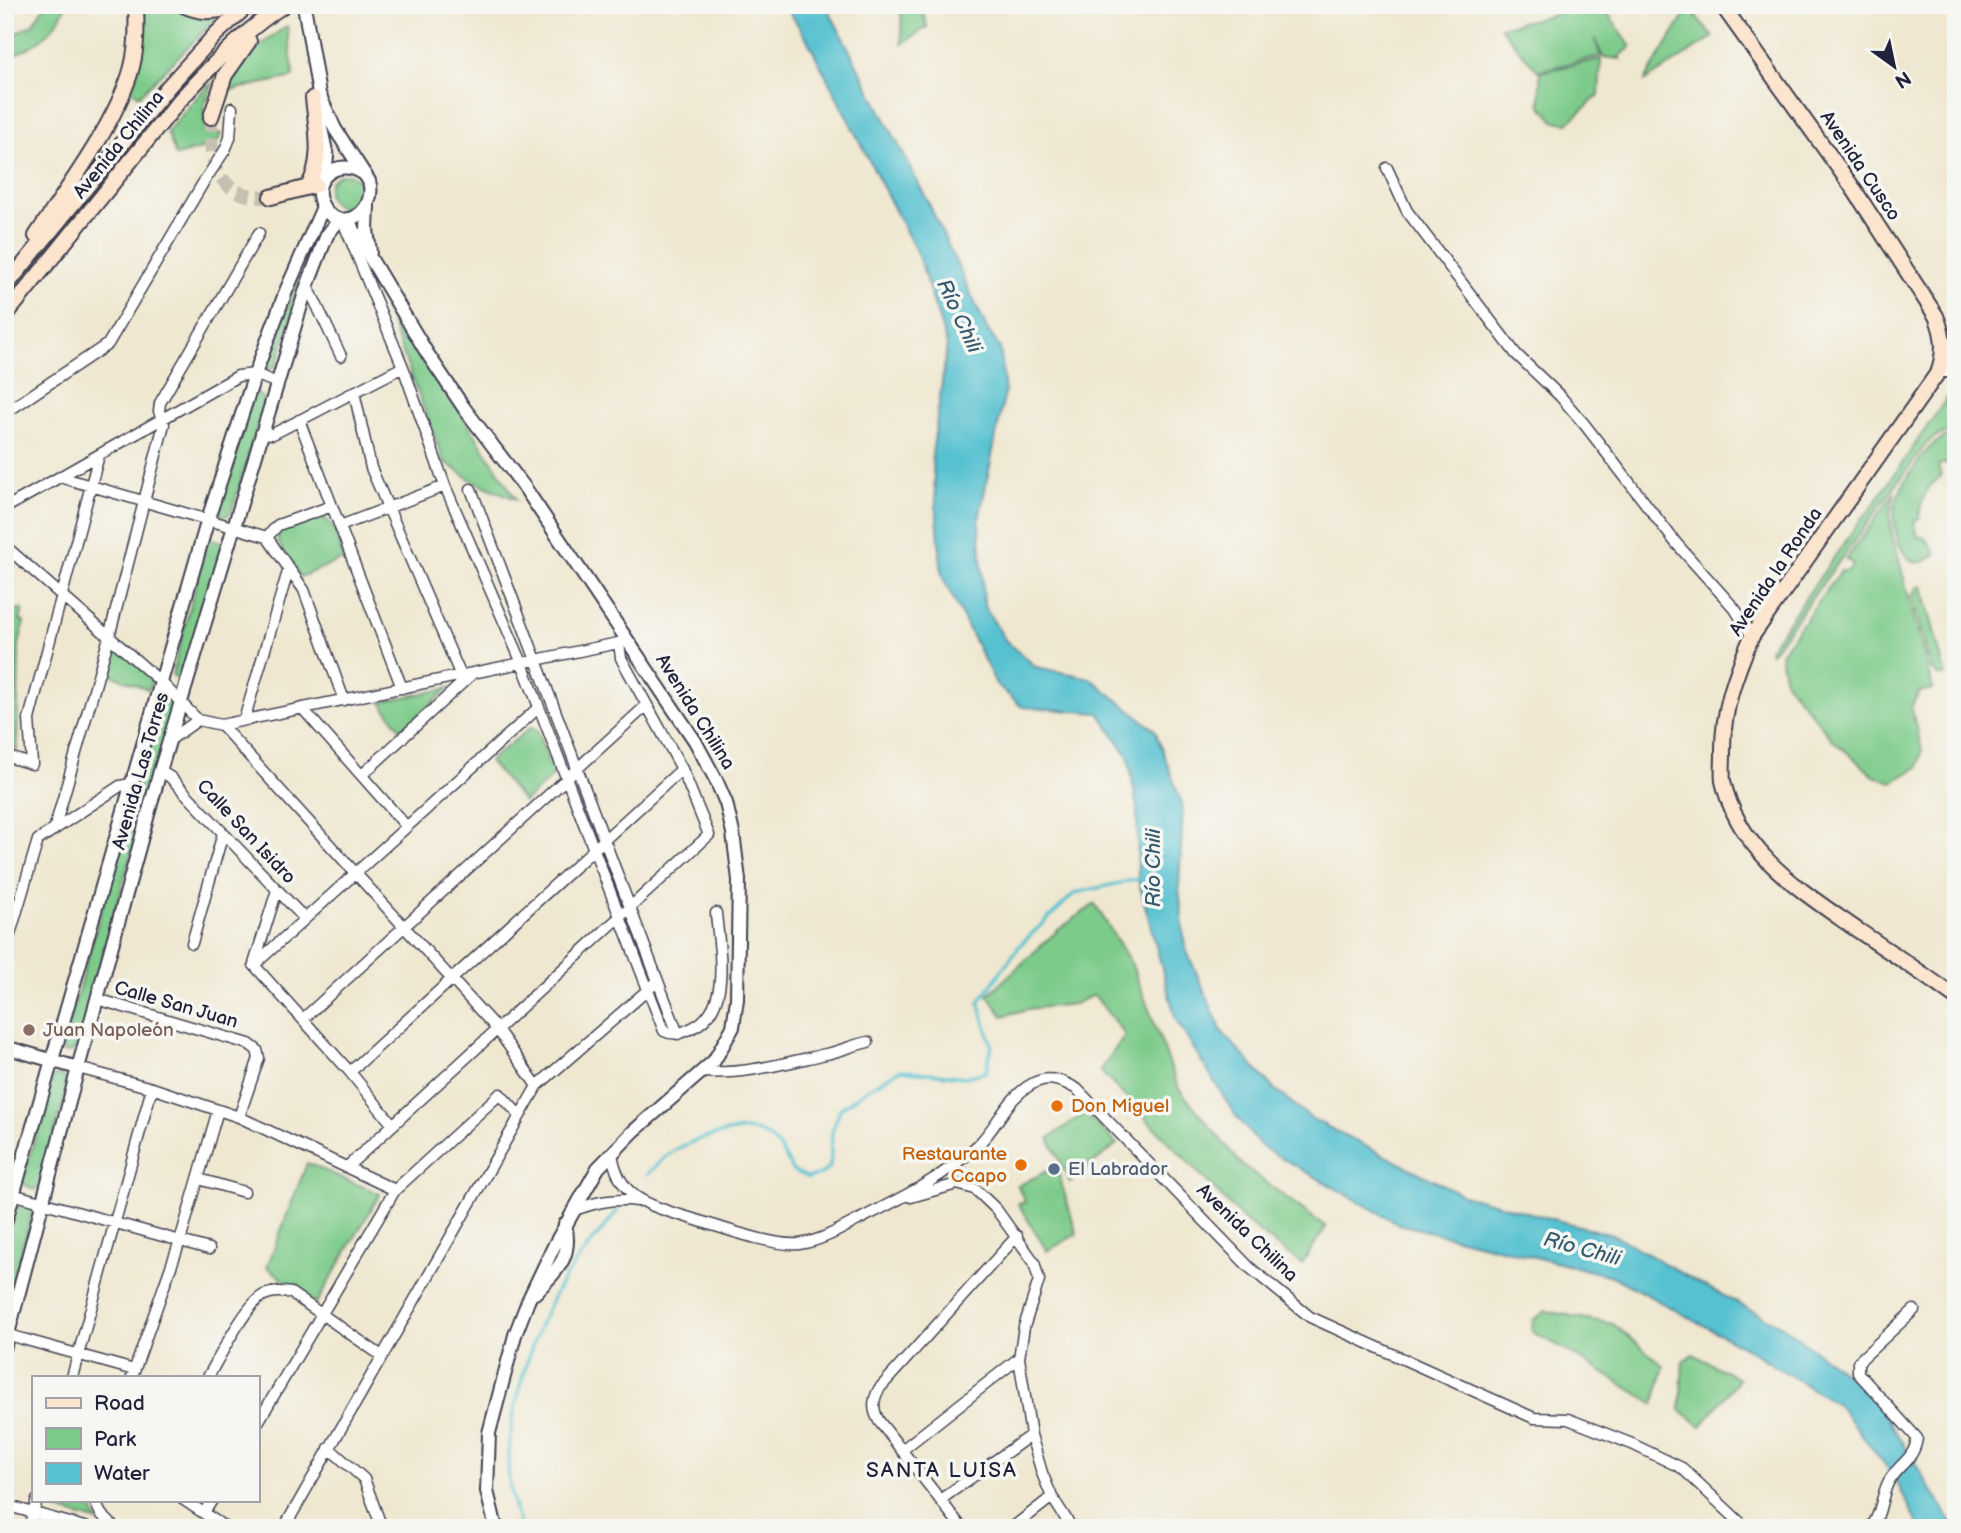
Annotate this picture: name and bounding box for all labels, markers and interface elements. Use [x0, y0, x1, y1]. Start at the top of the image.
north arrow [1860, 32, 1930, 102]
text: N [1890, 65, 1915, 93]
street label: Avenida Chilina [69, 87, 169, 203]
street label: Avenida Cusco [1815, 107, 1905, 225]
water label: Río Chili [931, 275, 987, 358]
street label: Avenida la Ronda [1725, 503, 1827, 641]
street label: Avenida Chilina [650, 650, 740, 774]
street label: Avenida Las Torres [108, 690, 174, 852]
street label: Calle San Isidro [192, 775, 300, 889]
water label: Río Chili [1141, 827, 1166, 907]
street label: Calle San Juan [111, 976, 241, 1034]
place label: Juan Napoleón [43, 1019, 174, 1042]
marker: Juan Napoleón [21, 1022, 37, 1038]
place label: Don Miguel [1071, 1095, 1169, 1118]
marker: Don Miguel [1049, 1098, 1065, 1114]
place label: Restaurante Ccapo [902, 1143, 1007, 1188]
marker: Restaurante Ccapo [1013, 1157, 1029, 1173]
place label: El Labrador [1068, 1158, 1169, 1181]
marker: El Labrador [1046, 1161, 1062, 1177]
street label: Avenida Chilina [1192, 1179, 1302, 1287]
water label: Río Chili [1541, 1227, 1624, 1272]
legend [32, 1376, 259, 1502]
text: Road [94, 1391, 145, 1416]
text: Park [94, 1427, 137, 1452]
district label: SANTA LUISA [866, 1458, 1018, 1483]
text: Water [94, 1461, 150, 1486]

